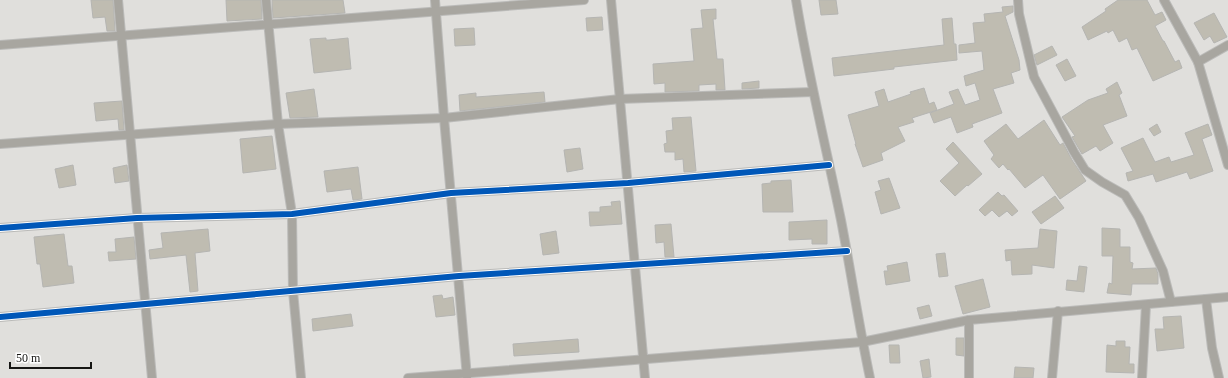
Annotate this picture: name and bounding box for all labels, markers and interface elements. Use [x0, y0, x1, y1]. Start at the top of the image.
scale bar [10, 344, 91, 370]
text: 50 m [16, 351, 41, 365]

